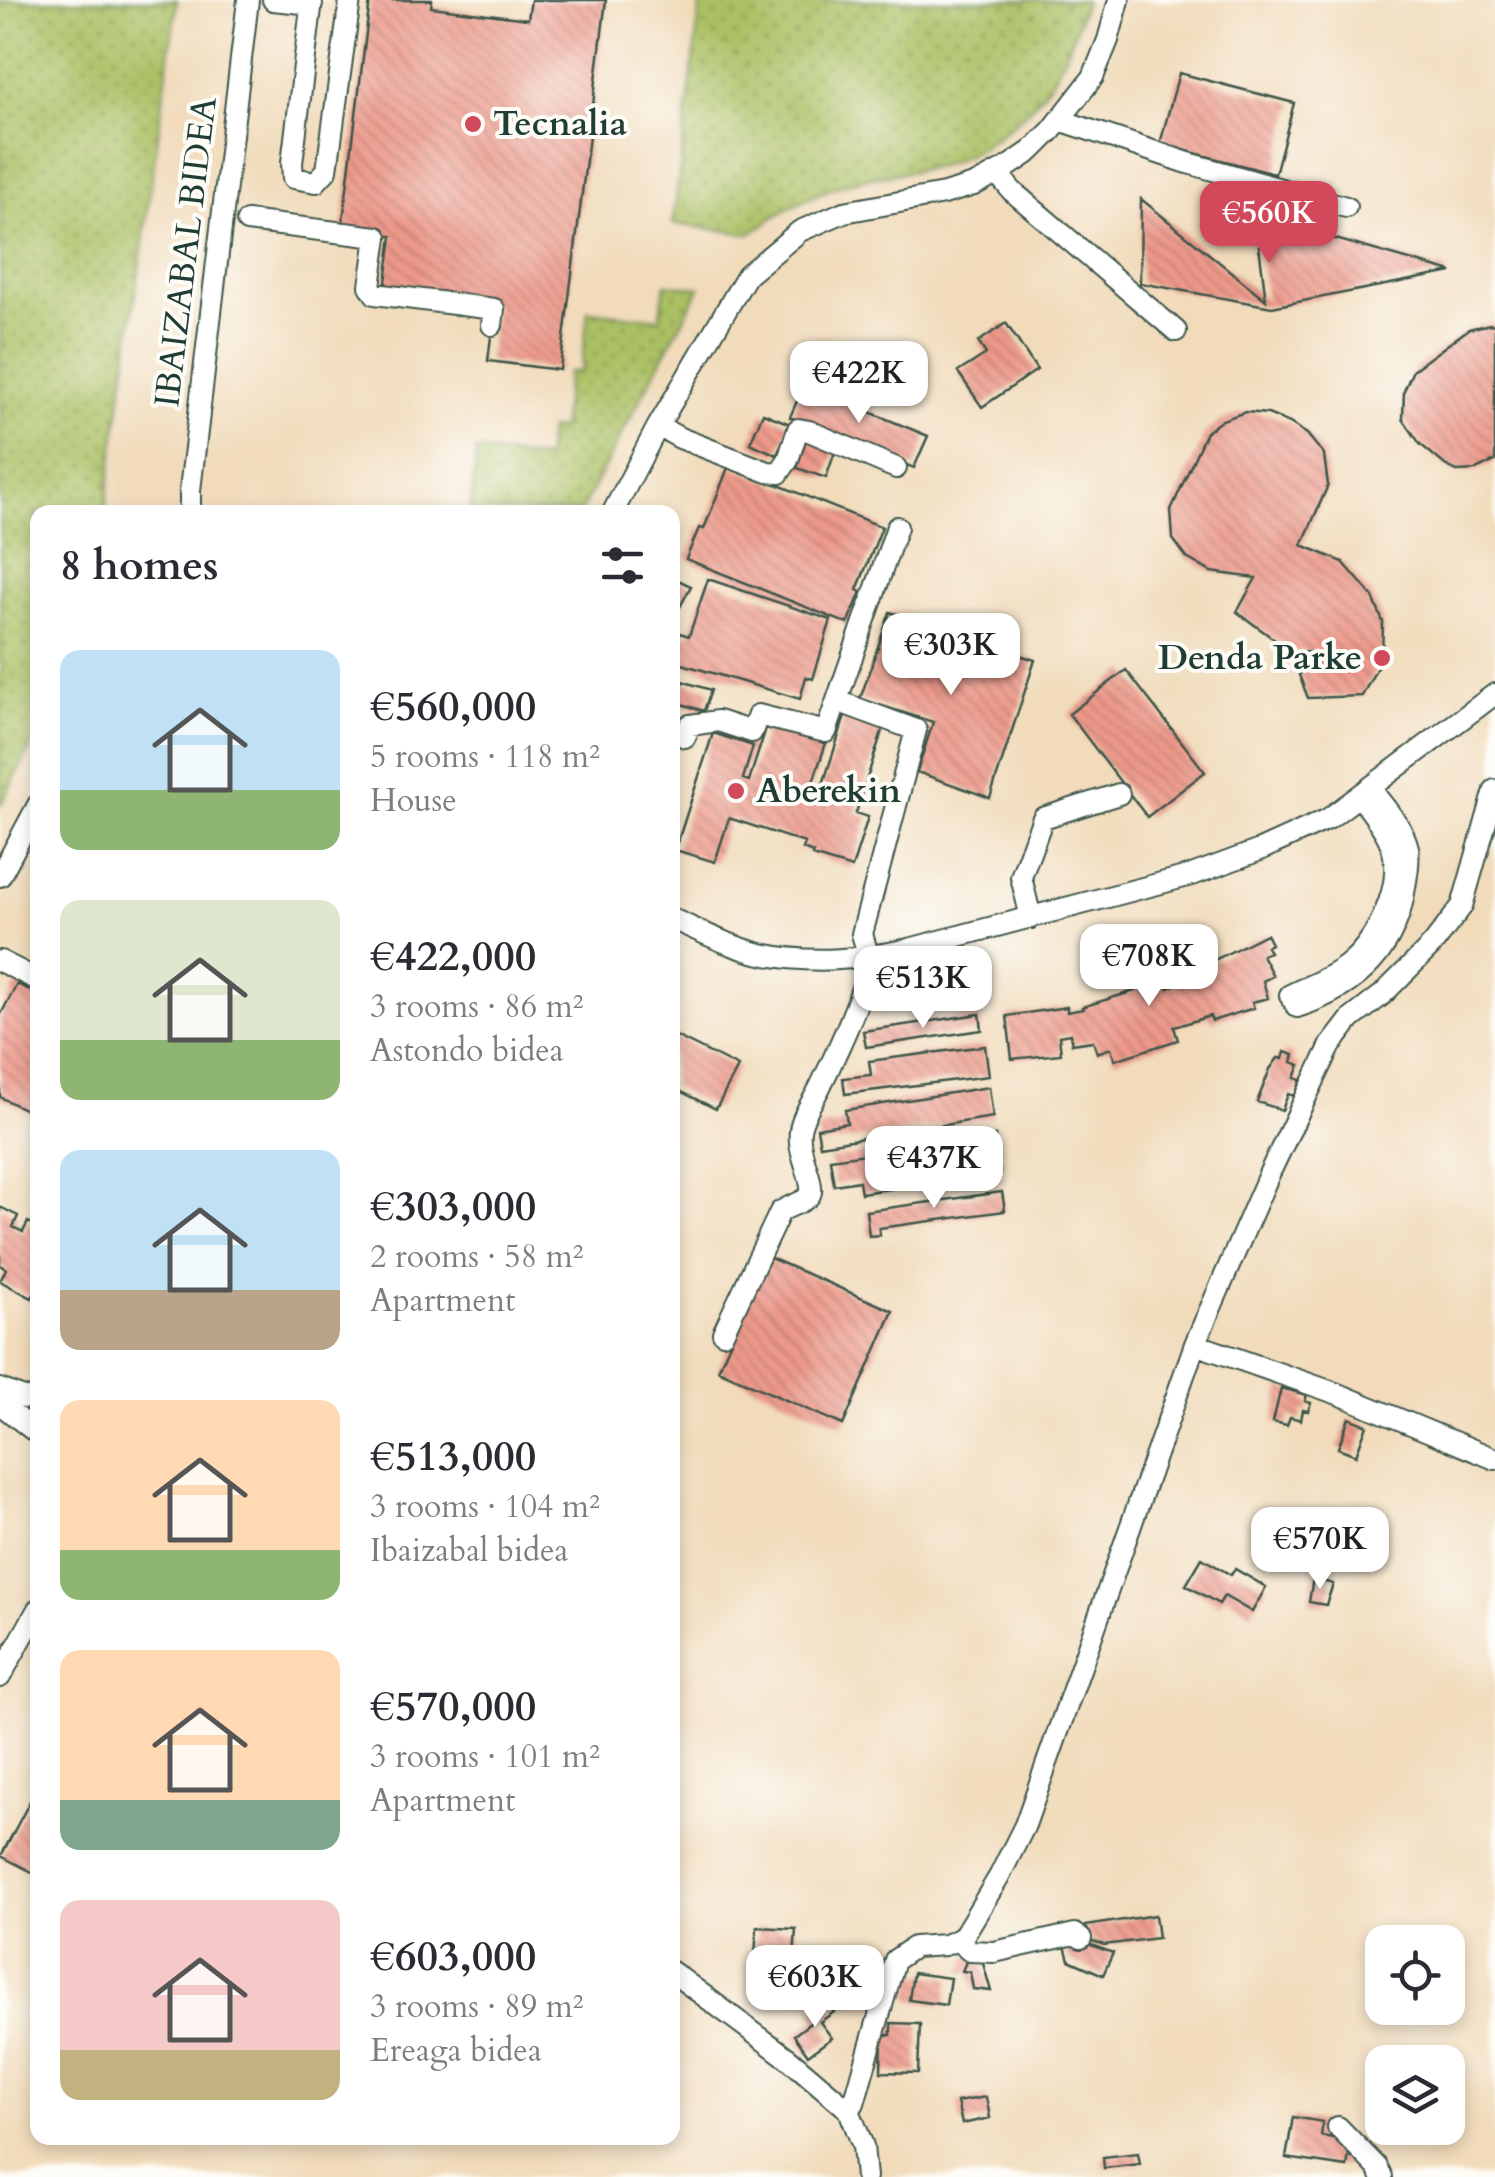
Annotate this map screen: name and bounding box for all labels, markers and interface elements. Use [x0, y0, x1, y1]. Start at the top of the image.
street label: IBAIZABAL BIDEA [143, 94, 229, 410]
place label: Tecnalia [493, 100, 627, 148]
marker: Tecnalia [462, 113, 484, 135]
pin: €560K [1199, 181, 1339, 266]
text: €560K [1222, 191, 1316, 235]
pin: €422K [789, 341, 929, 426]
text: €422K [812, 351, 906, 395]
text: 8 homes [60, 537, 218, 594]
icon: filters [595, 538, 650, 593]
pin: €303K [881, 613, 1021, 698]
text: €303K [904, 623, 998, 667]
place label: Denda Parke [1158, 634, 1362, 682]
marker: Denda Parke [1371, 647, 1393, 669]
text: €560,000 [370, 678, 536, 735]
icon: home [140, 690, 260, 810]
text: 5 rooms · 118 m² [370, 735, 600, 779]
place label: Aberekin [756, 767, 902, 815]
text: House [370, 779, 457, 823]
marker: Aberekin [725, 780, 747, 802]
pin: €708K [1079, 924, 1219, 1009]
text: €422,000 [370, 928, 536, 985]
text: €708K [1102, 934, 1196, 978]
icon: home [140, 940, 260, 1060]
pin: €513K [853, 946, 993, 1031]
text: €513K [876, 956, 970, 1000]
text: 3 rooms · 86 m² [370, 985, 583, 1029]
text: Astondo bidea [370, 1029, 564, 1073]
pin: €437K [864, 1126, 1004, 1211]
text: €437K [887, 1136, 981, 1180]
text: €303,000 [370, 1178, 536, 1235]
icon: home [140, 1190, 260, 1310]
text: 2 rooms · 58 m² [370, 1235, 583, 1279]
text: Apartment [370, 1279, 515, 1323]
text: €513,000 [370, 1428, 536, 1485]
icon: home [140, 1440, 260, 1560]
text: 3 rooms · 104 m² [370, 1485, 600, 1529]
pin: €570K [1250, 1507, 1390, 1592]
text: €570K [1273, 1517, 1367, 1561]
text: Ibaizabal bidea [370, 1529, 568, 1573]
text: €570,000 [370, 1678, 536, 1735]
icon: home [140, 1690, 260, 1810]
text: 3 rooms · 101 m² [370, 1735, 600, 1779]
text: Apartment [370, 1779, 515, 1823]
map controls [1365, 1925, 1465, 2145]
button: locate [1365, 1925, 1465, 2025]
text: €603,000 [370, 1928, 536, 1985]
icon: home [140, 1940, 260, 2060]
pin: €603K [745, 1945, 885, 2030]
text: €603K [768, 1955, 862, 1999]
text: 3 rooms · 89 m² [370, 1985, 583, 2029]
text: Ereaga bidea [370, 2029, 542, 2073]
button: layers [1365, 2045, 1465, 2145]

